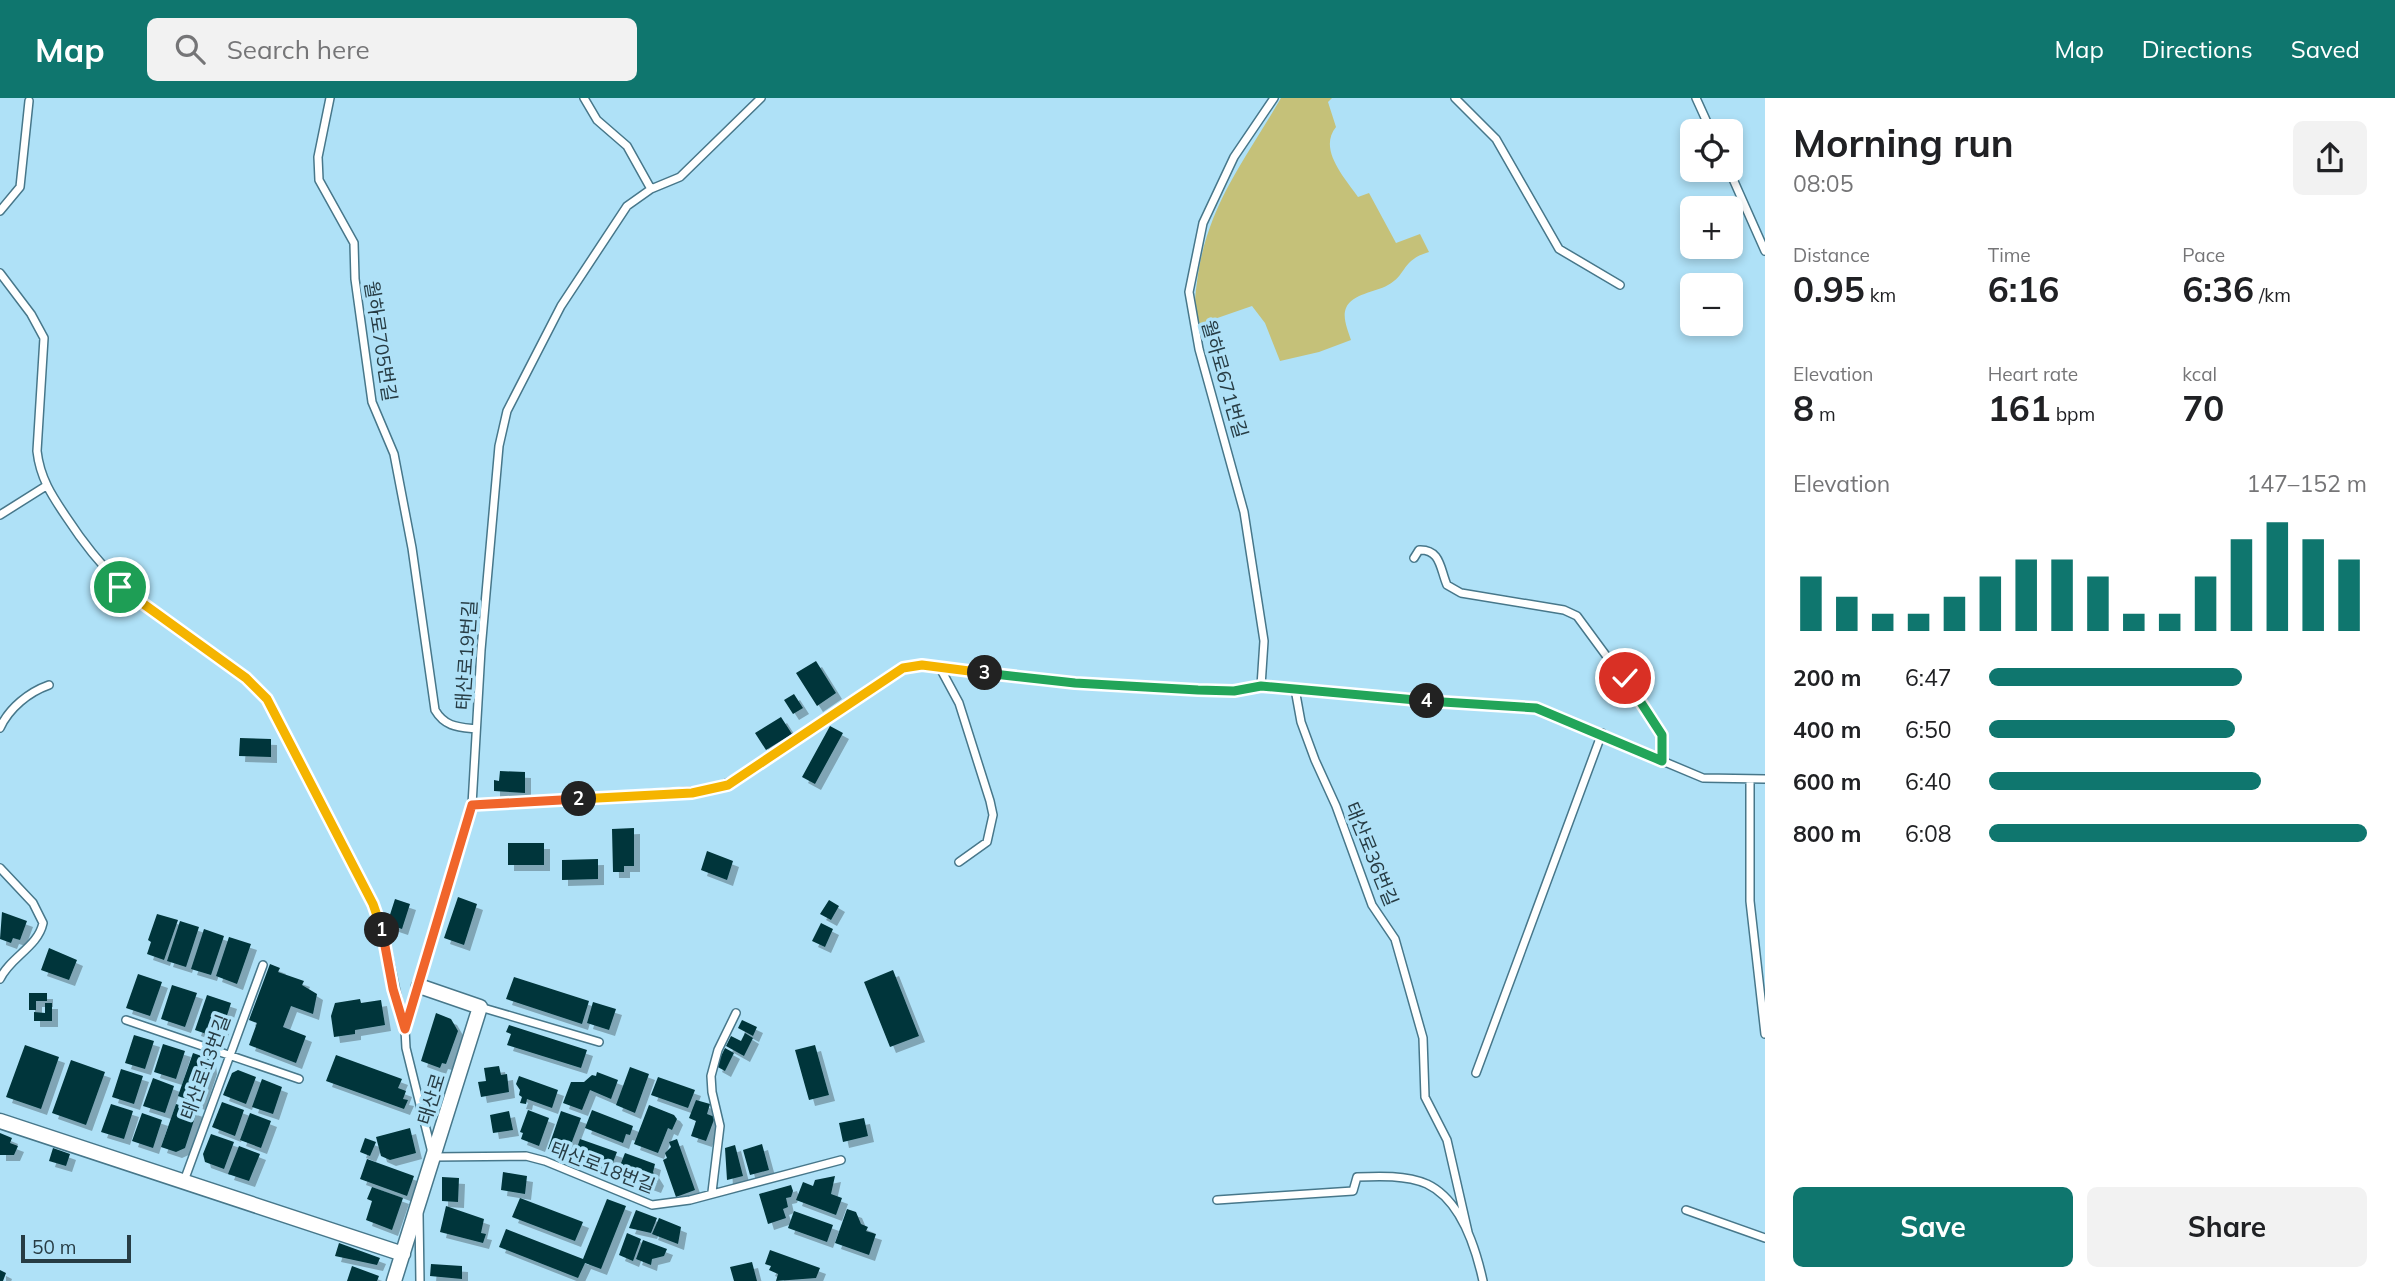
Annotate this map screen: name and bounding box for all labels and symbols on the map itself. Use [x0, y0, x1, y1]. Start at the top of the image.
street label: 월하로705번길 [360, 279, 402, 403]
street label: 월하로671번길 [1197, 317, 1253, 441]
pin [90, 557, 150, 617]
street label: 태산로19번길 [450, 599, 482, 711]
pin [1595, 648, 1655, 708]
pin: 3 [968, 656, 1002, 690]
pin: 4 [1410, 684, 1444, 718]
pin: 2 [562, 782, 596, 816]
street label: 태산로36번길 [1340, 798, 1404, 910]
pin: 1 [364, 912, 400, 948]
street label: 태산로13번길 [175, 1011, 235, 1123]
street label: 태산로 [412, 1070, 450, 1128]
street label: 태산로18번길 [547, 1136, 659, 1198]
scale bar [21, 1232, 131, 1264]

